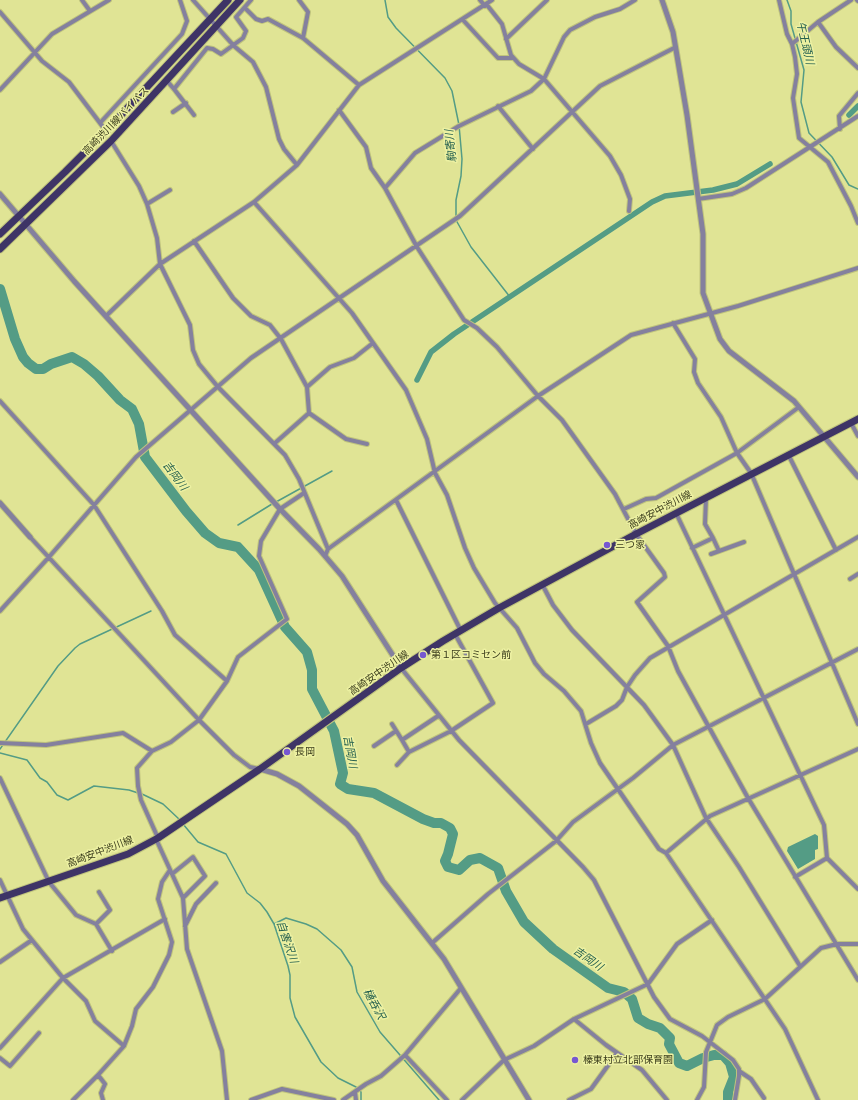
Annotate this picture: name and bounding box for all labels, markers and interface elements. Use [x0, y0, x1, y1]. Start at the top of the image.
water label: 午王頭川 [794, 20, 816, 66]
street label: 高崎渋川線バイパス [80, 84, 152, 158]
water label: 駒寄川 [443, 129, 459, 163]
water label: 吉岡川 [160, 459, 190, 493]
street label: 高崎安中渋川線 [626, 488, 694, 532]
place label: 三つ家 [615, 539, 645, 551]
marker: 三つ家 [602, 540, 612, 550]
street label: 高崎安中渋川線 [347, 648, 411, 698]
place label: 第１区コミセン前 [431, 649, 511, 661]
marker: 第１区コミセン前 [418, 650, 428, 660]
water label: 吉岡川 [341, 735, 359, 769]
place label: 長岡 [295, 746, 315, 758]
marker: 長岡 [282, 747, 292, 757]
street label: 高崎安中渋川線 [65, 834, 135, 870]
water label: 自害沢川 [274, 919, 300, 965]
water label: 吉岡川 [571, 944, 605, 974]
water label: 樋呑沢 [360, 986, 388, 1022]
place label: 榛東村立北部保育園 [583, 1054, 673, 1066]
marker: 榛東村立北部保育園 [570, 1055, 580, 1065]

